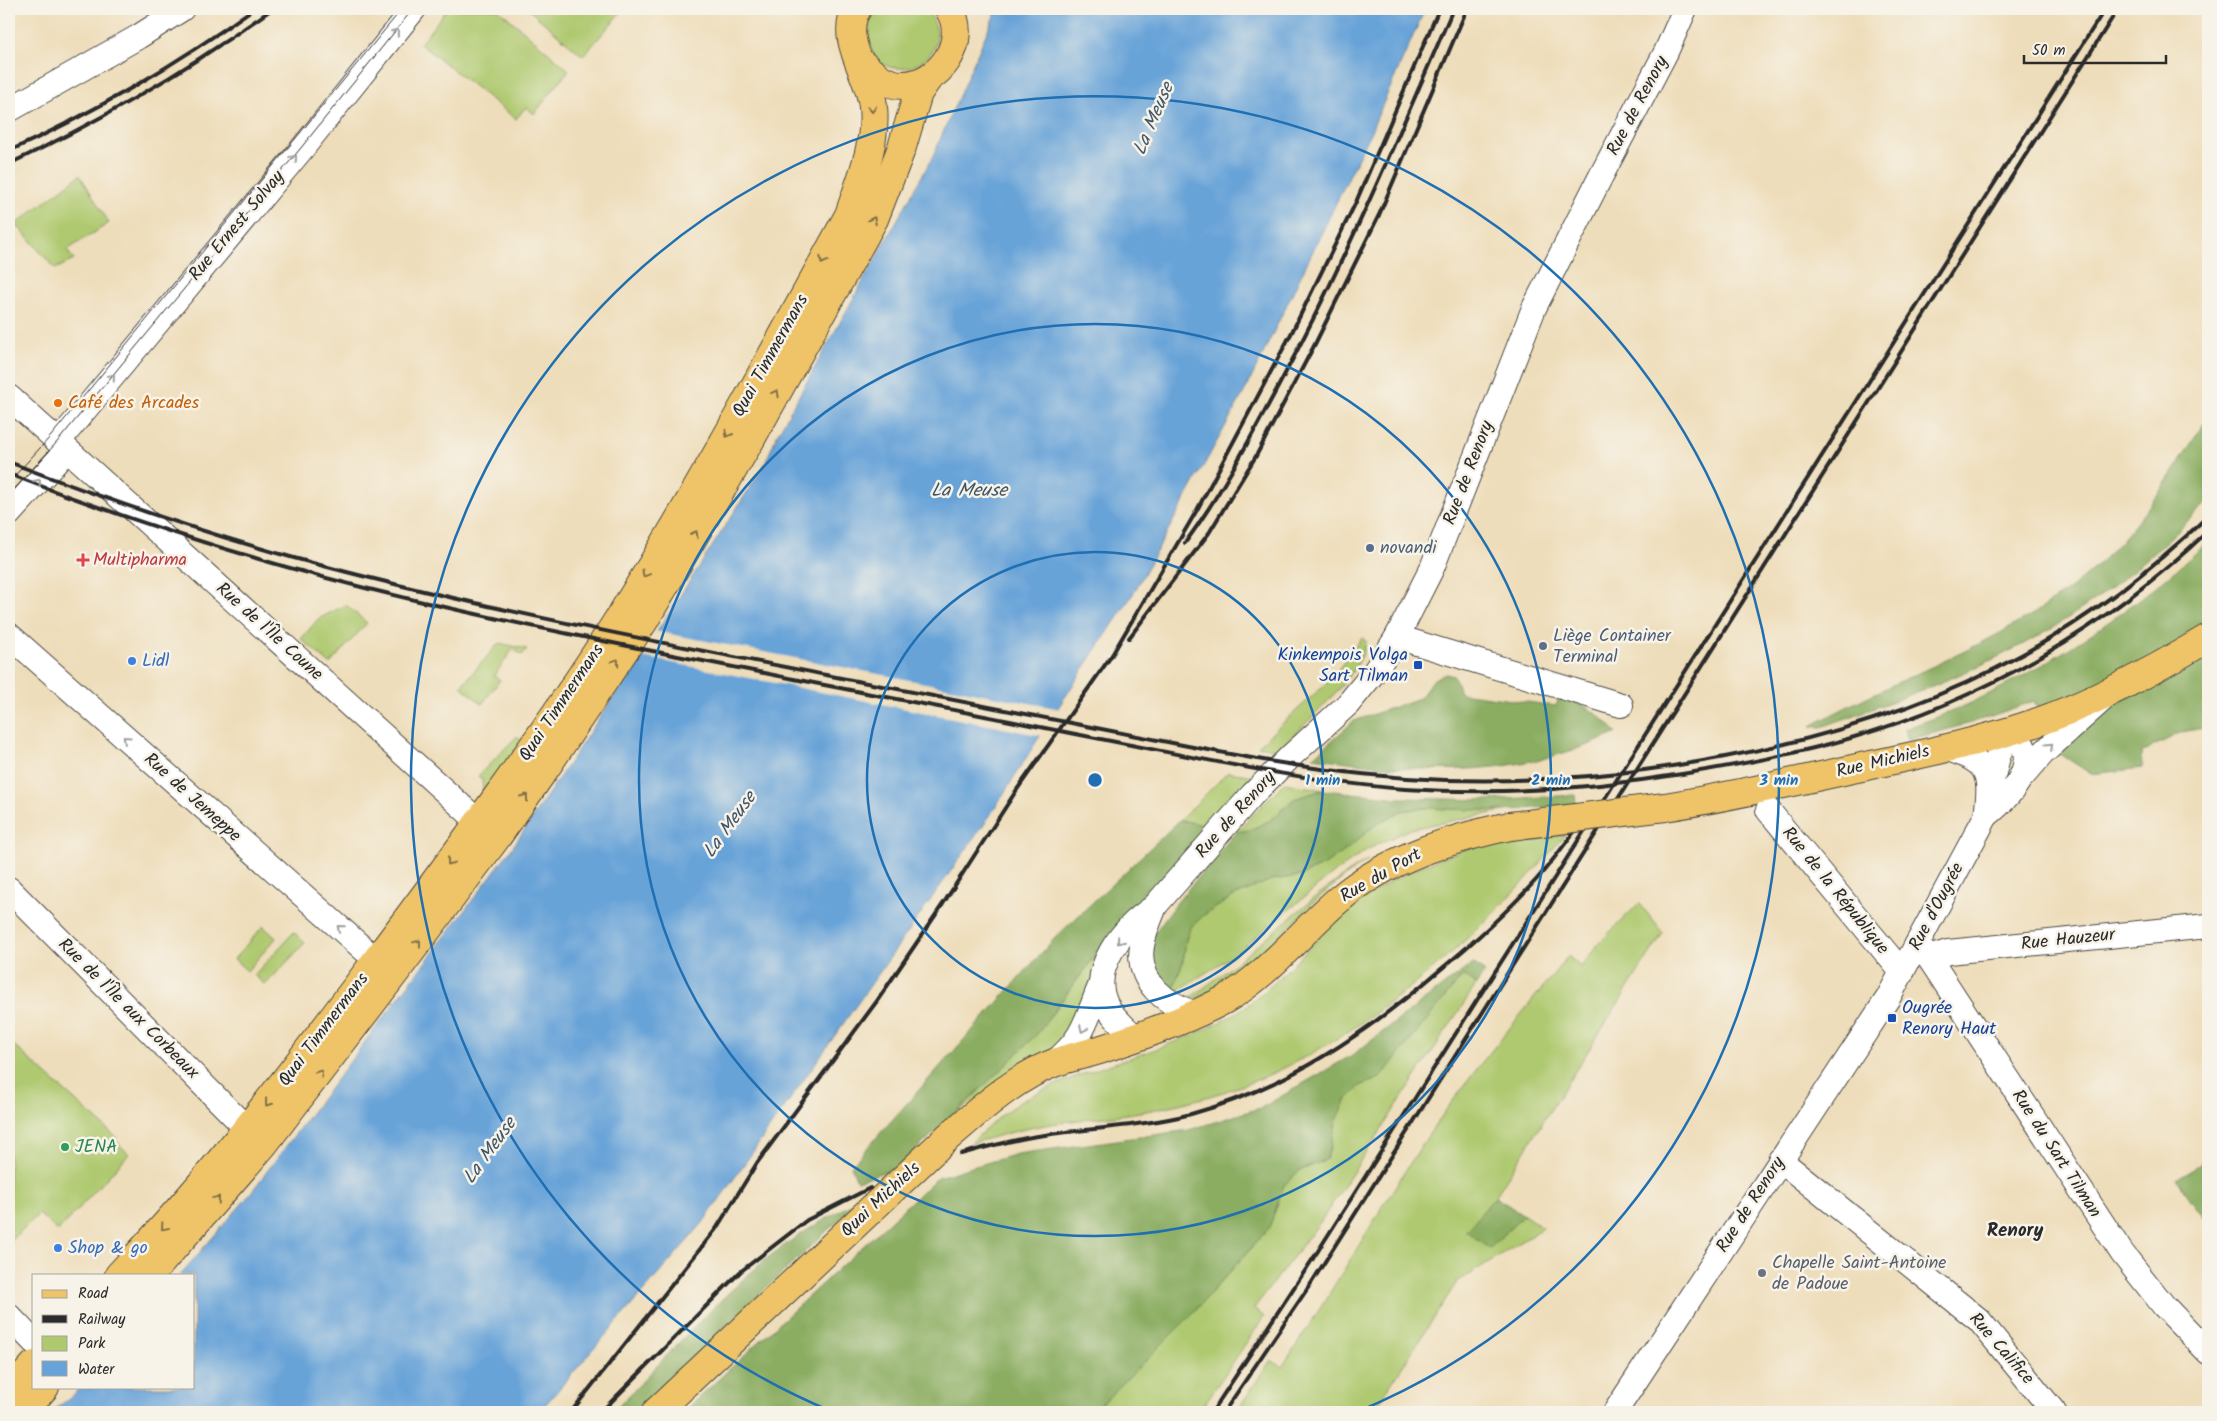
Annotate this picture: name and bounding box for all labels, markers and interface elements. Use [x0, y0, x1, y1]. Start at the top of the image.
one-way arrow [390, 29, 398, 38]
scale bar [2024, 32, 2167, 64]
text: 50 m [2032, 39, 2066, 63]
street label: Rue de Renory [1599, 50, 1677, 161]
water label: La Meuse [1125, 76, 1184, 160]
one-way arrow [867, 105, 878, 113]
one-way arrow [288, 155, 296, 164]
street label: Rue Ernest Solvay [182, 164, 293, 288]
one-way arrow [866, 217, 876, 226]
one-way arrow [820, 256, 830, 265]
street label: Quai Timmermans [725, 289, 817, 423]
one-way arrow [106, 374, 115, 383]
place label: Café des Arcades [68, 389, 199, 418]
one-way arrow [770, 389, 780, 398]
marker: Café des Arcades [52, 397, 64, 409]
street label: Rue de Renory [1436, 416, 1502, 529]
one-way arrow [724, 429, 734, 438]
water label: La Meuse [931, 476, 1010, 506]
one-way arrow [32, 479, 41, 488]
one-way arrow [688, 530, 698, 539]
place label: novandi [1380, 534, 1437, 563]
marker: novandi [1364, 542, 1376, 554]
place label: Multipharma [93, 546, 187, 575]
marker: Multipharma [77, 554, 89, 566]
one-way arrow [642, 569, 652, 578]
street label: Rue de l'Île Coune [209, 576, 329, 688]
place label: Liège Container Terminal [1553, 622, 1672, 672]
street label: Quai Timmermans [512, 638, 612, 768]
marker: Liège Container Terminal [1537, 640, 1549, 652]
place label: Kinkempois Volga Sart Tilman [1278, 641, 1408, 691]
place label: Lidl [142, 647, 170, 676]
marker: Lidl [126, 655, 138, 667]
one-way arrow [610, 658, 619, 668]
marker: Kinkempois Volga Sart Tilman [1412, 659, 1424, 671]
one-way arrow [123, 736, 132, 745]
street label: Rue Michiels [1833, 737, 1933, 787]
one-way arrow [2044, 743, 2053, 752]
street label: Rue de Jemeppe [137, 746, 247, 850]
street label: Rue de Renory [1189, 764, 1284, 865]
text: 1 min [1306, 769, 1340, 793]
text: 2 min [1531, 769, 1571, 793]
text: 3 min [1759, 769, 1798, 793]
centre of rings [1086, 771, 1104, 789]
water label: La Meuse [695, 783, 766, 865]
one-way arrow [519, 793, 528, 803]
street label: Rue de la République [1774, 820, 1896, 962]
street label: Rue du Port [1335, 840, 1428, 911]
one-way arrow [448, 856, 456, 865]
street label: Rue d'Ougrée [1902, 858, 1972, 956]
street label: Rue Hauzeur [2020, 921, 2117, 959]
one-way arrow [336, 925, 345, 934]
street label: Rue de l'Île aux Corbeaux [50, 931, 206, 1087]
one-way arrow [1117, 935, 1125, 944]
one-way arrow [412, 940, 420, 949]
street label: Quai Timmermans [271, 966, 377, 1093]
place label: Ougrée Renory Haut [1902, 994, 1997, 1044]
marker: Ougrée Renory Haut [1886, 1012, 1898, 1024]
one-way arrow [1079, 1024, 1089, 1033]
one-way arrow [314, 1070, 322, 1079]
street label: Rue du Sart Tilman [2003, 1084, 2109, 1224]
one-way arrow [265, 1097, 274, 1107]
water label: La Meuse [455, 1109, 526, 1191]
place label: JENA [75, 1133, 117, 1162]
marker: JENA [59, 1141, 71, 1153]
street label: Rue de Renory [1709, 1151, 1793, 1259]
street label: Quai Michiels [834, 1155, 928, 1245]
one-way arrow [211, 1196, 220, 1205]
district label: Renory [1987, 1216, 2043, 1246]
one-way arrow [160, 1222, 169, 1231]
place label: Shop & go [68, 1234, 148, 1263]
marker: Shop & go [52, 1242, 64, 1254]
place label: Chapelle Saint-Antoine de Padoue [1772, 1249, 1946, 1299]
marker: Chapelle Saint-Antoine de Padoue [1756, 1267, 1768, 1279]
legend [32, 1274, 195, 1388]
text: Road [78, 1282, 109, 1306]
street label: Rue Califice [1961, 1306, 2041, 1392]
text: Railway [78, 1308, 126, 1332]
text: Park [78, 1332, 106, 1356]
text: Water [78, 1358, 115, 1382]

